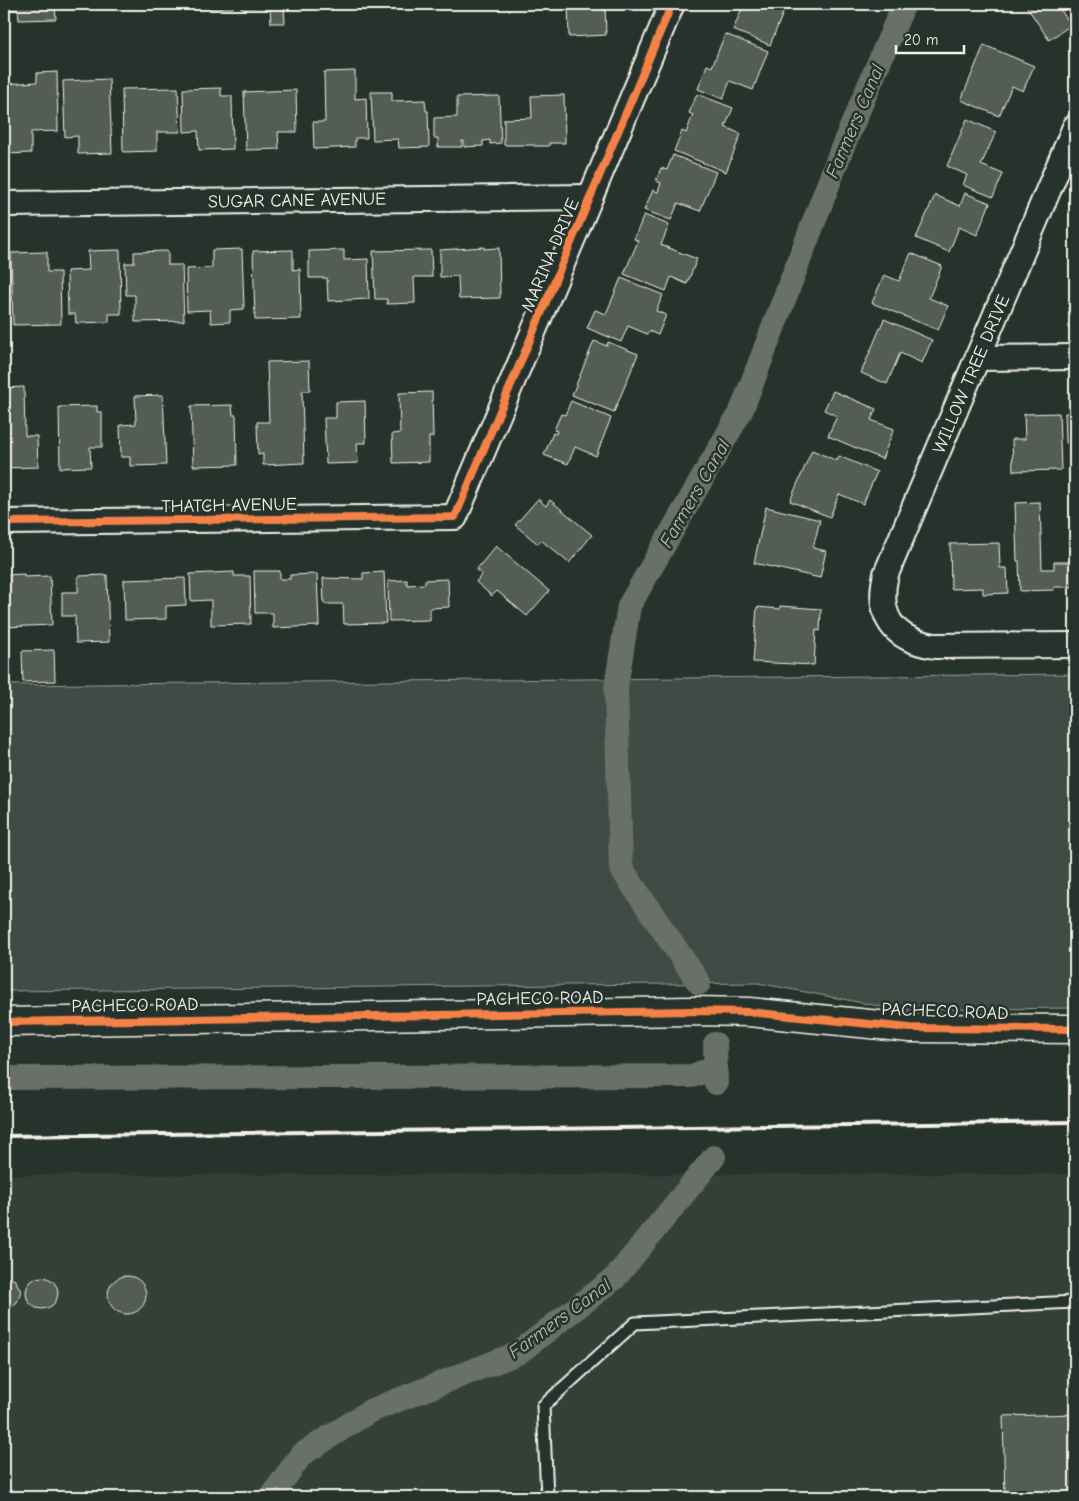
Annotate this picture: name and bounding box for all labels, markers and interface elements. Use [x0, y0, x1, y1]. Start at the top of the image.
scale bar [896, 22, 964, 54]
text: 20 m [904, 31, 938, 49]
water label: Farmers Canal [821, 61, 889, 181]
street label: SUGAR CANE AVENUE [208, 188, 386, 213]
street label: MARINA DRIVE [517, 195, 584, 315]
street label: WILLOW TREE DRIVE [929, 292, 1014, 457]
water label: Farmers Canal [655, 435, 735, 551]
street label: THATCH AVENUE [161, 494, 297, 517]
street label: PACHECO ROAD [476, 987, 604, 1010]
street label: PACHECO ROAD [71, 994, 199, 1017]
street label: PACHECO ROAD [881, 999, 1009, 1024]
water label: Farmers Canal [504, 1274, 616, 1363]

